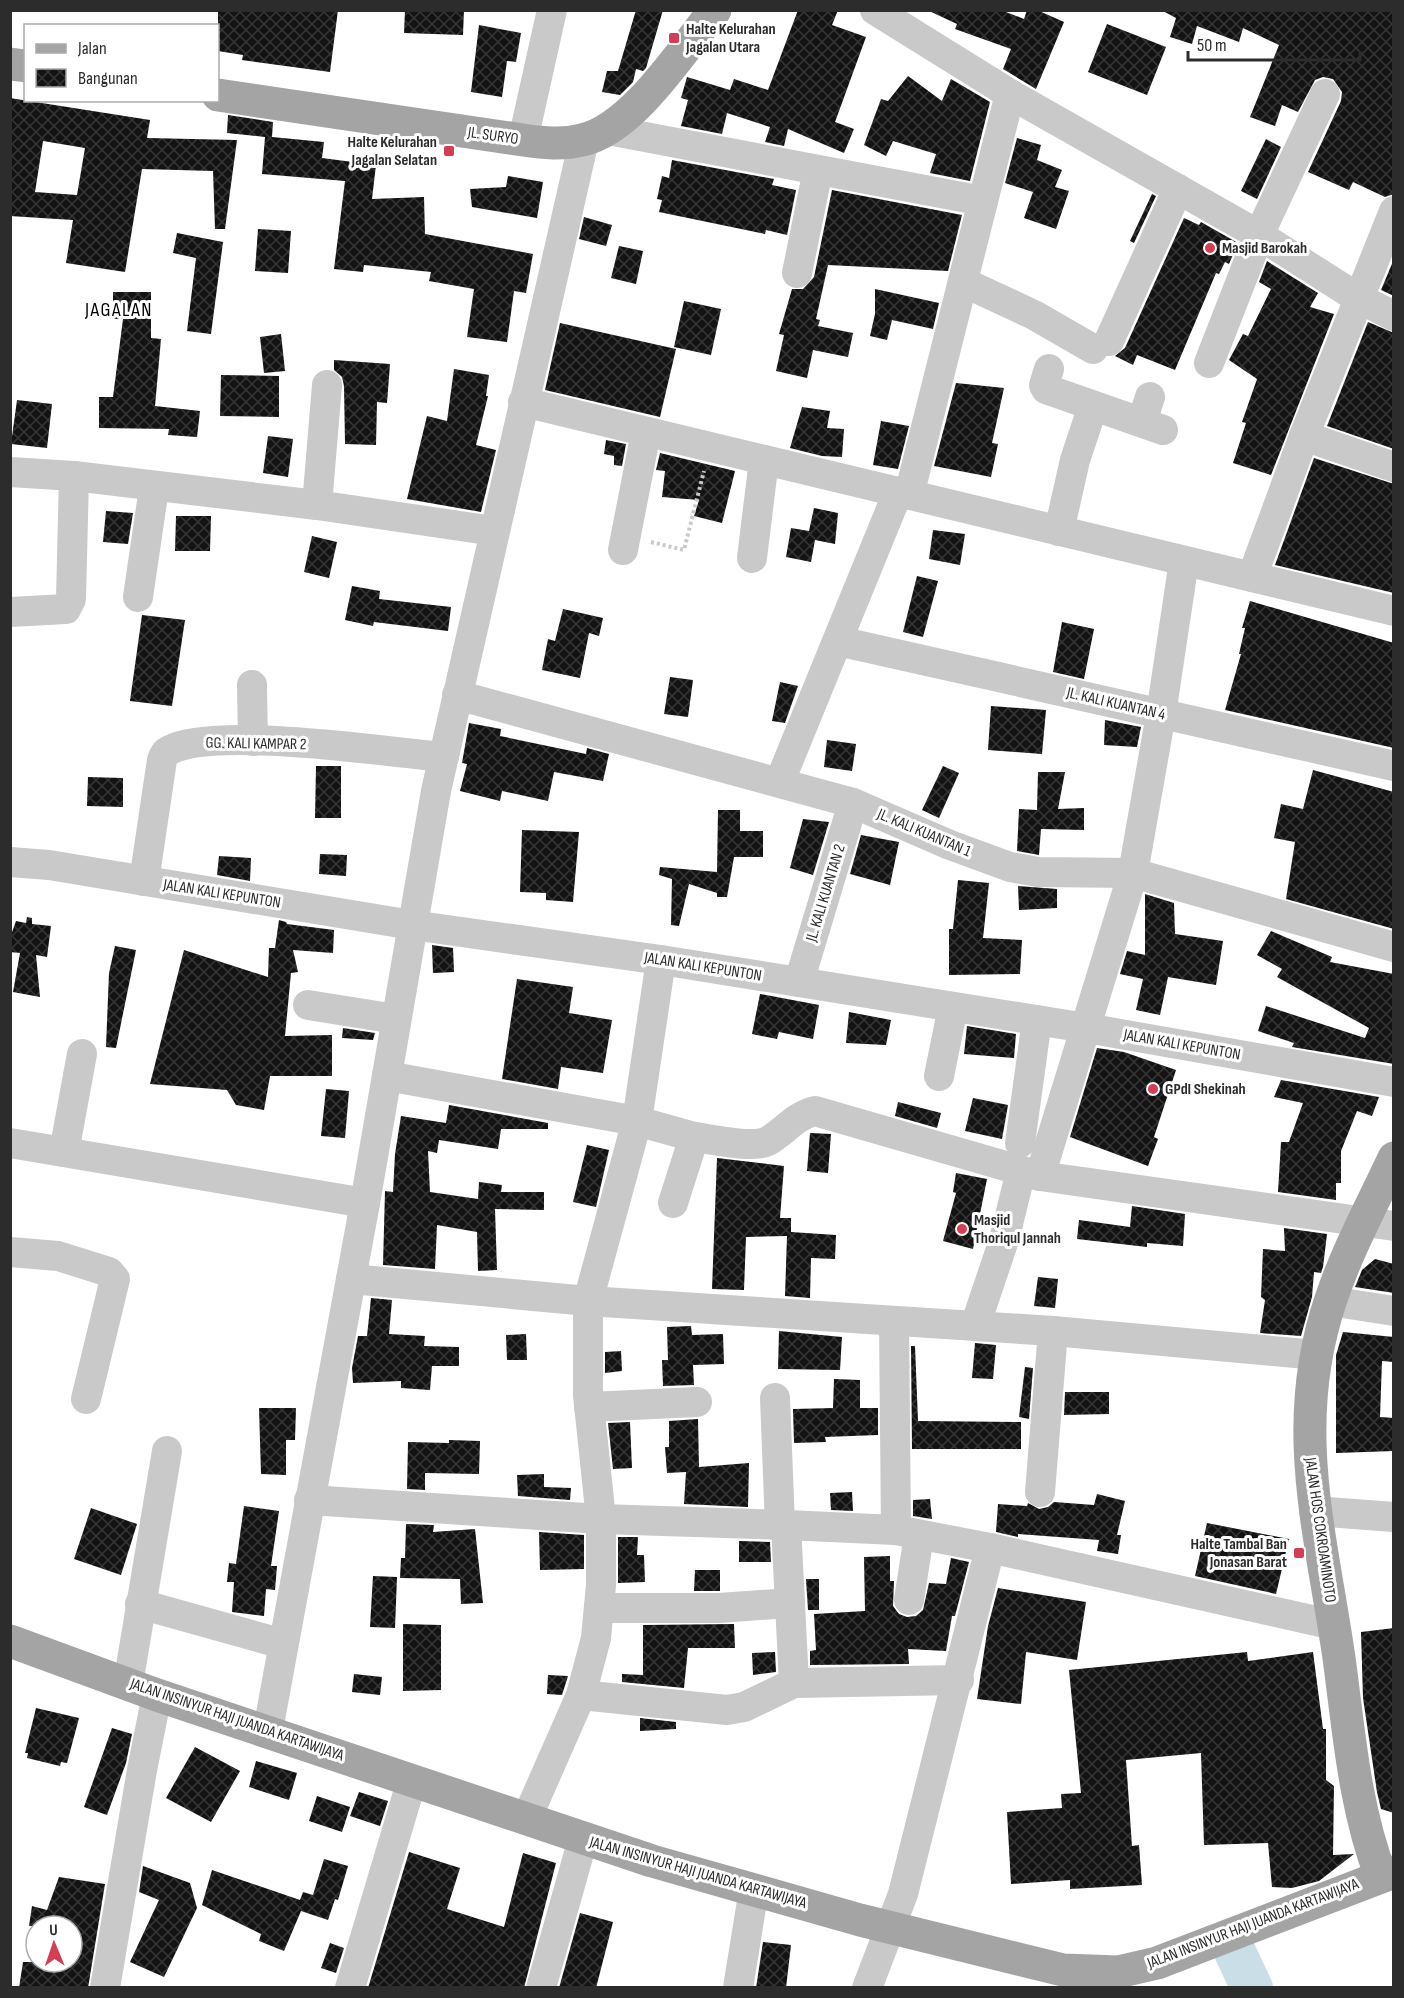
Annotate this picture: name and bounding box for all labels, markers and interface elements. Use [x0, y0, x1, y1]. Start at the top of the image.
place label: Halte Kelurahan Jagalan Utara [685, 20, 776, 57]
legend [24, 24, 219, 102]
scale bar [1188, 24, 1360, 62]
marker: Halte Kelurahan Jagalan Utara [667, 31, 681, 45]
text: 50 m [1197, 35, 1227, 56]
text: Jalan [77, 38, 107, 59]
text: Bangunan [78, 68, 138, 89]
street label: JL. SURYO [465, 123, 520, 149]
place label: Halte Kelurahan Jagalan Selatan [347, 133, 437, 170]
marker: Halte Kelurahan Jagalan Selatan [442, 144, 456, 158]
place label: Masjid Barokah [1222, 239, 1307, 258]
marker: Masjid Barokah [1203, 241, 1217, 255]
district label: JAGALAN [84, 298, 153, 322]
street label: JL. KALI KUANTAN 4 [1064, 683, 1168, 725]
street label: GG. KALI KAMPAR 2 [205, 734, 307, 754]
street label: JL. KALI KUANTAN 1 [874, 804, 974, 861]
street label: JL. KALI KUANTAN 2 [802, 842, 850, 945]
street label: JALAN KALI KEPUNTON [161, 875, 282, 913]
street label: JALAN KALI KEPUNTON [642, 948, 763, 986]
street label: JALAN KALI KEPUNTON [1121, 1025, 1242, 1065]
place label: GPdI Shekinah [1165, 1080, 1246, 1099]
marker: GPdI Shekinah [1146, 1082, 1160, 1096]
place label: Masjid Thoriqul Jannah [974, 1211, 1061, 1248]
marker: Masjid Thoriqul Jannah [955, 1222, 969, 1236]
street label: JALAN HOS COKROAMINOTO [1300, 1455, 1340, 1604]
place label: Halte Tambal Ban Jonasan Barat [1190, 1535, 1287, 1572]
marker: Halte Tambal Ban Jonasan Barat [1292, 1546, 1306, 1560]
street label: JALAN INSINYUR HAJI JUANDA KARTAWIJAYA [127, 1674, 347, 1766]
street label: JALAN INSINYUR HAJI JUANDA KARTAWIJAYA [586, 1833, 809, 1913]
street label: JALAN INSINYUR HAJI JUANDA KARTAWIJAYA [1144, 1875, 1361, 1974]
north arrow [24, 1914, 84, 1974]
text: U [49, 1921, 58, 1940]

